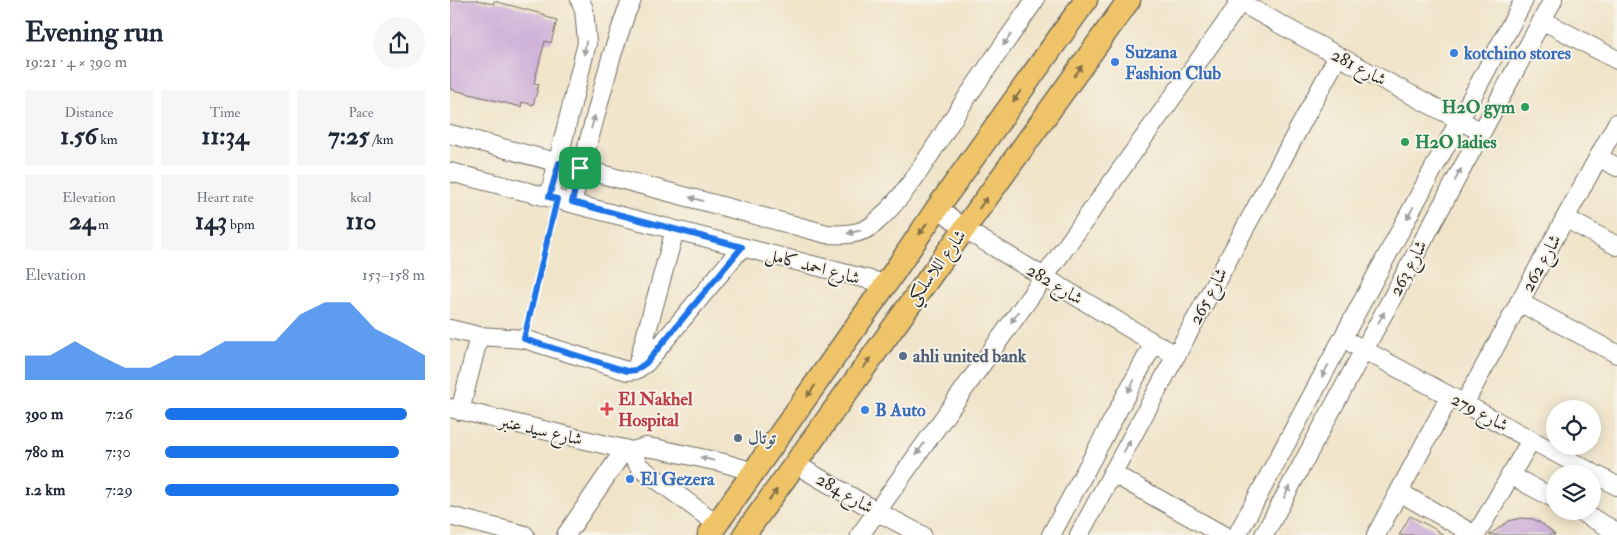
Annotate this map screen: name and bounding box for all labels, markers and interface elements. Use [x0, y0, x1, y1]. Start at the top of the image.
text: Evening run [25, 15, 163, 50]
button: share [373, 17, 425, 69]
one-way arrow [1002, 33, 1012, 47]
one-way arrow [581, 40, 589, 56]
place label: Suzana Fashion Club [1125, 41, 1221, 85]
place label: kotchino stores [1463, 42, 1571, 65]
street label: شارع 281 [1326, 43, 1390, 94]
marker: kotchino stores [1448, 47, 1460, 59]
text: 19:21 · 4 × 390 m [25, 52, 127, 72]
marker: Suzana Fashion Club [1109, 56, 1121, 68]
one-way arrow [1073, 64, 1083, 78]
one-way arrow [1012, 89, 1022, 103]
place label: H2O gym [1442, 96, 1516, 119]
marker: H2O gym [1519, 101, 1531, 113]
text: Distance [65, 104, 113, 121]
text: Time [210, 104, 240, 121]
text: Pace [348, 104, 374, 121]
one-way arrow [590, 114, 598, 129]
text: 1.56 [60, 121, 97, 152]
text: 11:34 [201, 121, 249, 152]
text: 7:25 [328, 121, 370, 152]
text: km [97, 131, 118, 148]
text: /km [370, 131, 394, 148]
place label: H2O ladies [1415, 131, 1497, 154]
marker: H2O ladies [1399, 136, 1411, 148]
pin [559, 147, 601, 189]
icon: arrive [566, 154, 594, 182]
one-way arrow [1454, 168, 1462, 183]
text: Elevation [62, 189, 116, 206]
text: Heart rate [197, 189, 254, 206]
text: kcal [350, 189, 372, 206]
one-way arrow [689, 195, 704, 203]
one-way arrow [977, 197, 988, 210]
one-way arrow [1406, 205, 1414, 220]
text: 24 [69, 206, 95, 237]
text: 143 [195, 206, 227, 237]
text: 110 [346, 206, 376, 237]
text: m [95, 216, 109, 233]
text: bpm [227, 216, 255, 233]
one-way arrow [918, 222, 928, 236]
street label: شارع اللاسلكي [901, 225, 976, 313]
one-way arrow [845, 229, 861, 237]
street label: شارع 262 [1516, 230, 1569, 298]
street label: شارع 263 [1384, 236, 1435, 302]
street label: شارع احمد كامل [762, 243, 863, 293]
street label: شارع 282 [1021, 259, 1087, 313]
street label: شارع 265 [1184, 264, 1236, 330]
text: Elevation [25, 265, 86, 285]
text: 153–158 m [362, 265, 425, 285]
one-way arrow [1010, 310, 1020, 324]
one-way arrow [1377, 311, 1385, 326]
place label: ahli united bank [913, 345, 1027, 368]
marker: ahli united bank [897, 350, 909, 362]
one-way arrow [862, 356, 872, 370]
one-way arrow [1321, 364, 1329, 379]
one-way arrow [1126, 380, 1135, 393]
one-way arrow [806, 385, 816, 398]
place label: El Nakhel Hospital [618, 388, 693, 432]
street label: شارع 279 [1446, 388, 1512, 440]
place label: B Auto [875, 399, 926, 422]
map controls [1546, 400, 1601, 520]
button: locate [1546, 400, 1601, 455]
marker: El Nakhel Hospital [600, 402, 614, 416]
text: 390 m [25, 404, 63, 424]
text: 7:26 [105, 404, 132, 424]
marker: B Auto [859, 404, 871, 416]
street label: شارع سيد عنبر [494, 409, 585, 454]
place label: توتال [748, 427, 777, 450]
marker: توتال [732, 432, 744, 444]
one-way arrow [1123, 439, 1131, 453]
text: 780 m [25, 442, 64, 462]
text: 7:30 [105, 442, 131, 462]
one-way arrow [915, 442, 925, 456]
one-way arrow [700, 455, 715, 463]
button: layers [1546, 465, 1601, 520]
place label: El Gezera [640, 468, 715, 491]
street label: شارع 284 [811, 468, 877, 522]
marker: El Gezera [624, 473, 636, 485]
text: 1.2 km [25, 480, 65, 500]
text: 7:29 [105, 480, 133, 500]
one-way arrow [1283, 485, 1291, 499]
one-way arrow [768, 488, 778, 502]

